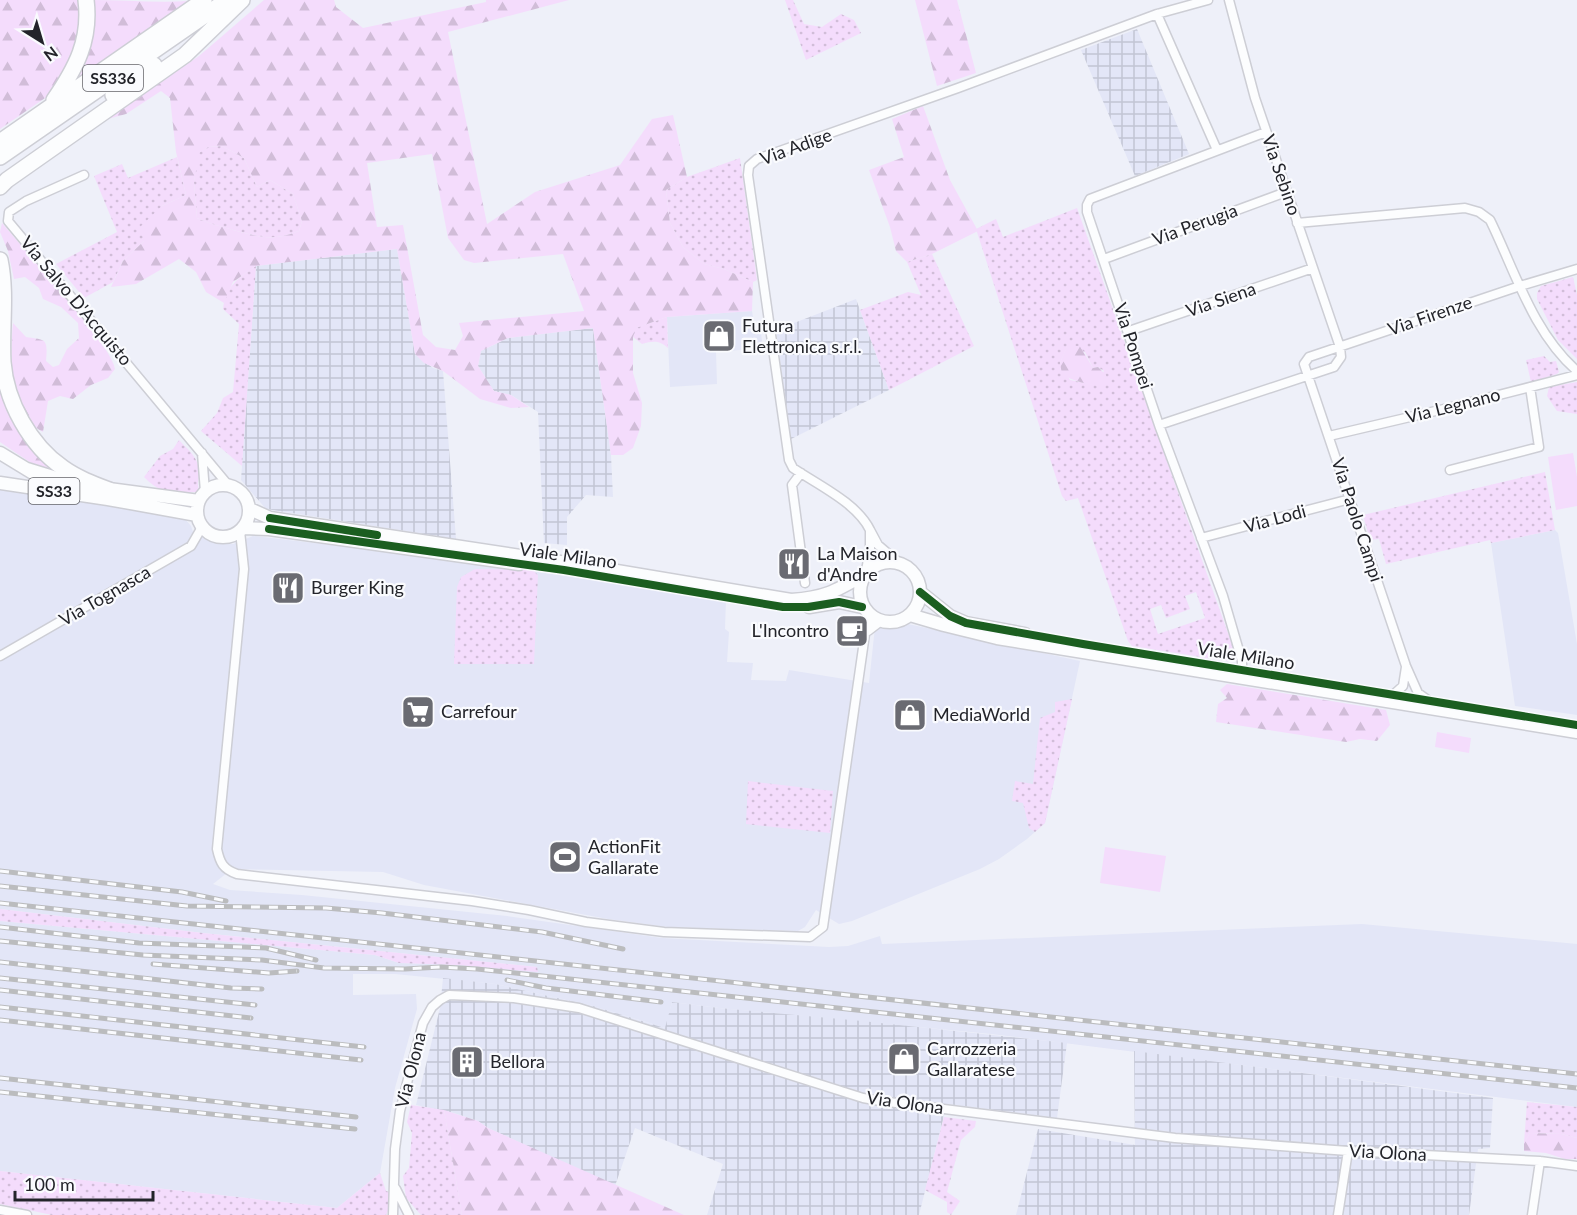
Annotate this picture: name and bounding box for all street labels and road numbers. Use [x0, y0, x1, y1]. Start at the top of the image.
road number: SS336 [83, 65, 143, 91]
street label: Via Adige [757, 123, 834, 169]
street label: Via Sebino [1258, 131, 1306, 218]
street label: Via Perugia [1149, 198, 1240, 250]
street label: Via Salvo D'Acquisto [16, 231, 137, 370]
street label: Via Siena [1183, 277, 1259, 321]
street label: Via Firenze [1385, 290, 1475, 340]
street label: Via Pompei [1110, 300, 1158, 392]
street label: Via Legnano [1403, 383, 1502, 427]
street label: Via Paolo Campi [1328, 455, 1388, 584]
road number: SS33 [28, 478, 80, 504]
street label: Via Lodi [1241, 499, 1308, 537]
street label: Viale Milano [518, 537, 618, 573]
street label: Via Tognasca [55, 560, 154, 630]
street label: Viale Milano [1196, 636, 1296, 674]
street label: Via Olona [390, 1029, 430, 1110]
street label: Via Olona [865, 1086, 945, 1118]
street label: Via Olona [1349, 1139, 1427, 1165]

